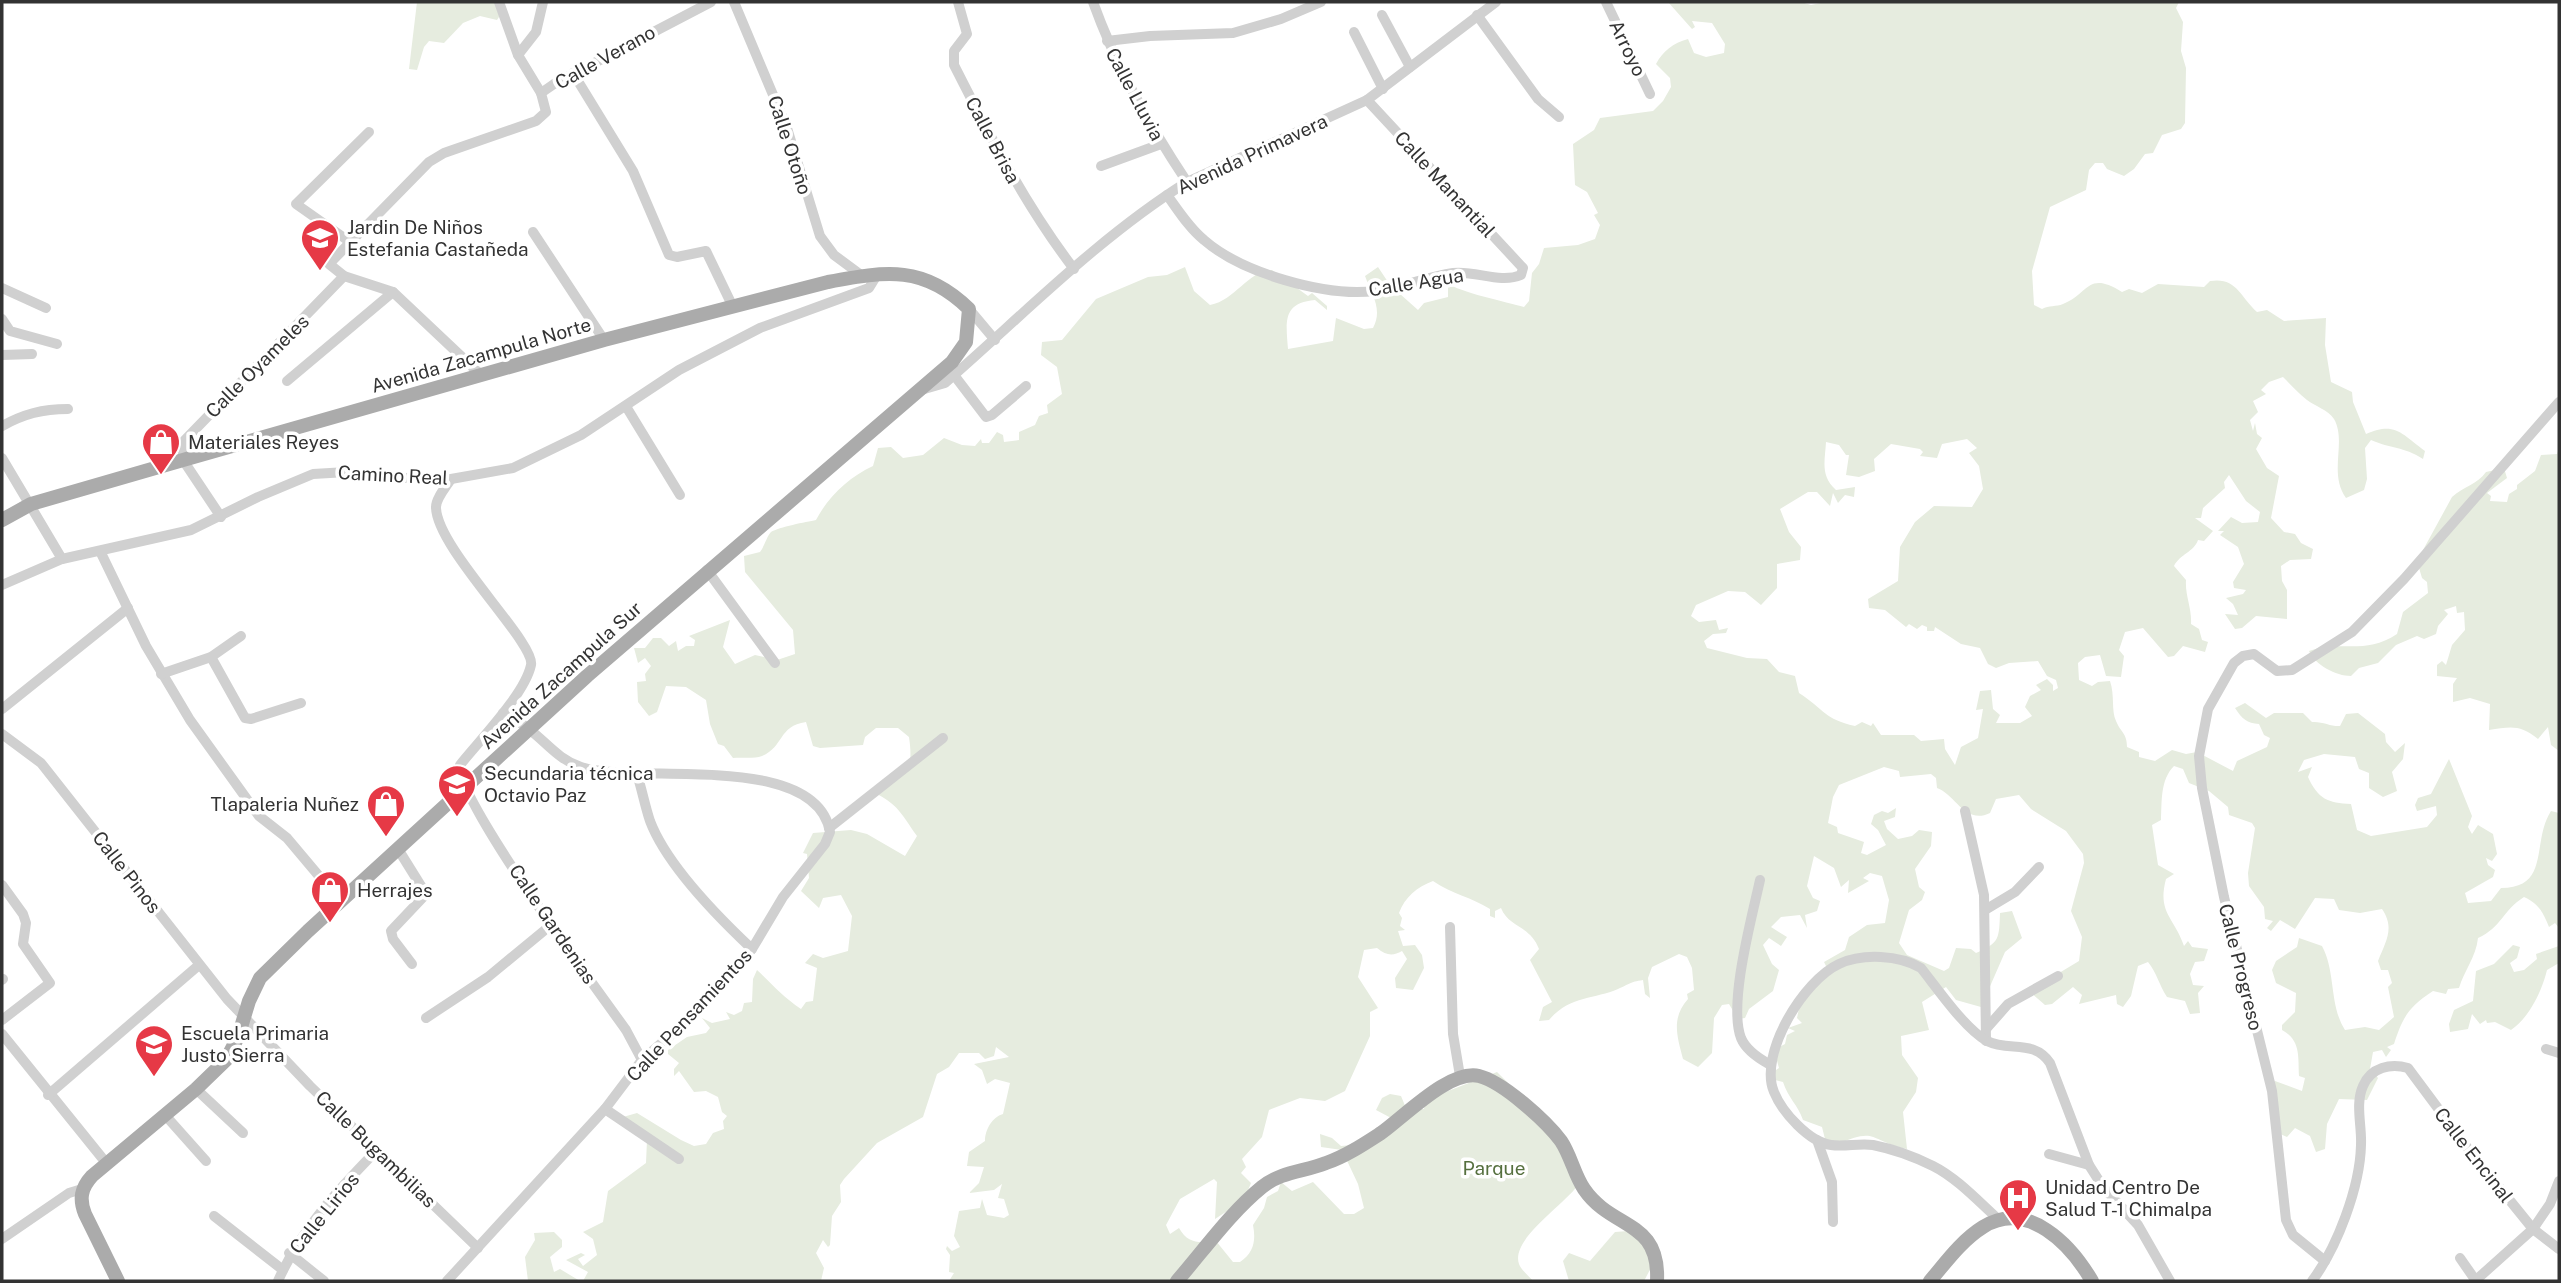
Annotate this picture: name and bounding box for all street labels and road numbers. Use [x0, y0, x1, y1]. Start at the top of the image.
street label: Arroyo [1605, 16, 1651, 80]
street label: Calle Verano [551, 20, 659, 94]
street label: Calle Lluvia [1101, 44, 1169, 144]
street label: Calle Otoño [764, 93, 816, 197]
street label: Calle Brisa [961, 93, 1025, 187]
street label: Avenida Primavera [1173, 110, 1331, 198]
street label: Calle Manantial [1390, 126, 1500, 242]
street label: Calle Agua [1367, 264, 1465, 300]
street label: Calle Oyameles [201, 310, 313, 422]
street label: Avenida Zacampula Norte [369, 313, 593, 397]
street label: Camino Real [337, 461, 449, 489]
street label: Avenida Zacampula Sur [476, 597, 646, 753]
street label: Calle Pinos [88, 827, 166, 917]
street label: Calle Gardenias [505, 860, 601, 988]
street label: Calle Progreso [2215, 901, 2267, 1033]
street label: Calle Pensamientos [622, 944, 756, 1086]
street label: Calle Bugambilias [311, 1086, 441, 1212]
street label: Calle Encinal [2430, 1103, 2518, 1207]
street label: Calle Lirios [285, 1168, 363, 1258]

